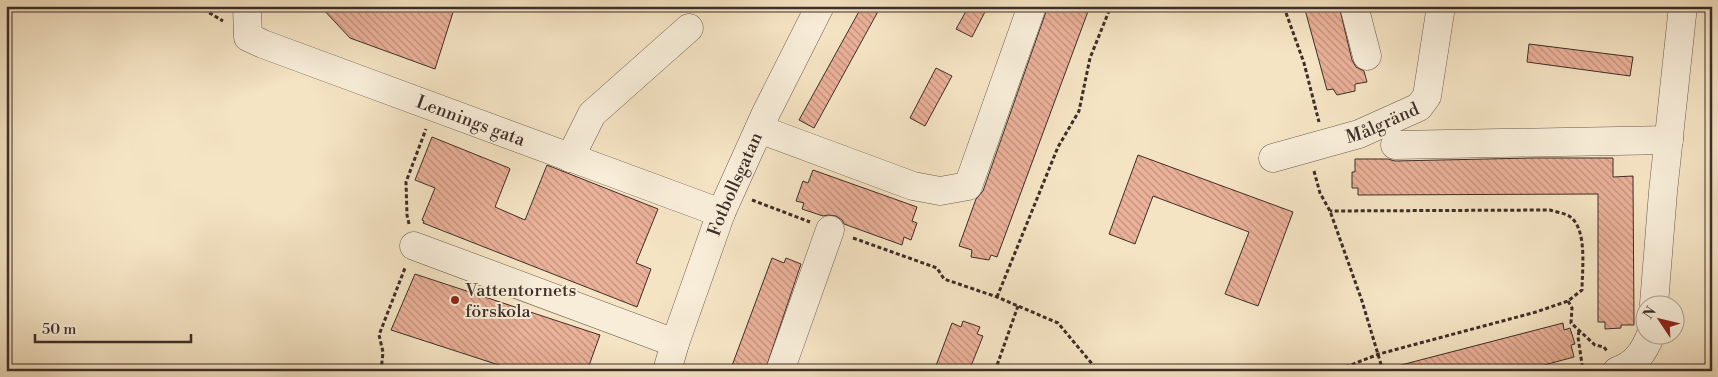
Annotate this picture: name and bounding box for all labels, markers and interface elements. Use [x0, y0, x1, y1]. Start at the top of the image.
street label: Lennings gata [413, 91, 529, 152]
street label: Målgränd [1343, 97, 1424, 149]
street label: Fotbollsgatan [703, 128, 768, 239]
place label: Vattentornets förskola [464, 279, 576, 323]
marker: Vattentornets förskola [449, 294, 461, 306]
north arrow [1636, 294, 1686, 344]
text: N [1640, 303, 1661, 323]
scale bar [35, 312, 191, 344]
text: 50 m [42, 320, 76, 339]

